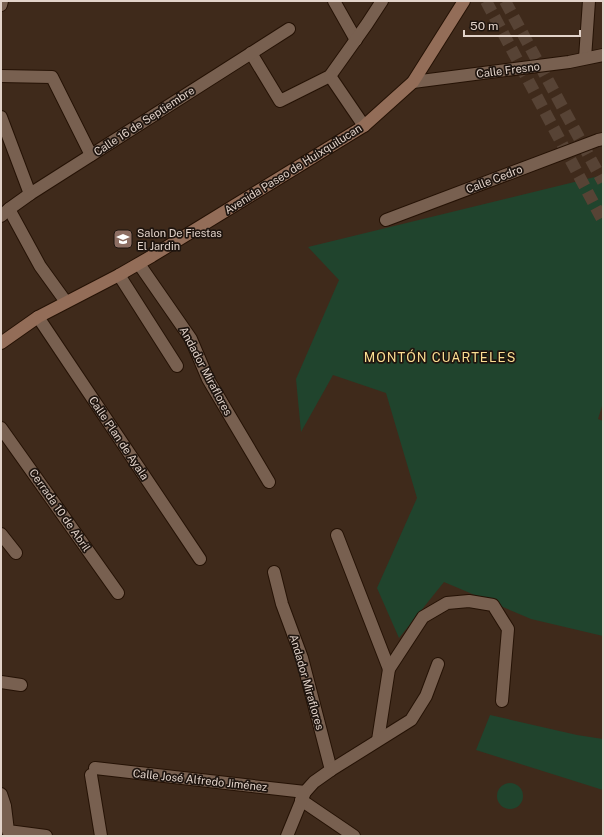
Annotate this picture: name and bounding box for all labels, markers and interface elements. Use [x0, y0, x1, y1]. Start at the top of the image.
scale bar [464, 12, 580, 38]
text: 50 m [470, 19, 498, 33]
street label: Calle Fresno [476, 60, 540, 80]
street label: Calle 16 de Septiembre [91, 84, 197, 158]
street label: Avenida Paseo de Huixquilucan [222, 122, 364, 216]
street label: Calle Cedro [464, 163, 524, 195]
place label: Salon De Fiestas El Jardin [137, 227, 222, 252]
school or university icon: Salon De Fiestas El Jardin [112, 228, 134, 250]
street label: Andador Miraflores [178, 325, 235, 418]
district label: MONTÓN CUARTELES [364, 349, 516, 365]
street label: Calle Plan de Ayala [87, 394, 151, 482]
street label: Cerrada 10 de Abril [27, 467, 93, 553]
street label: Andador Miraflores [288, 633, 326, 731]
street label: Calle José Alfredo Jiménez [132, 767, 268, 793]

